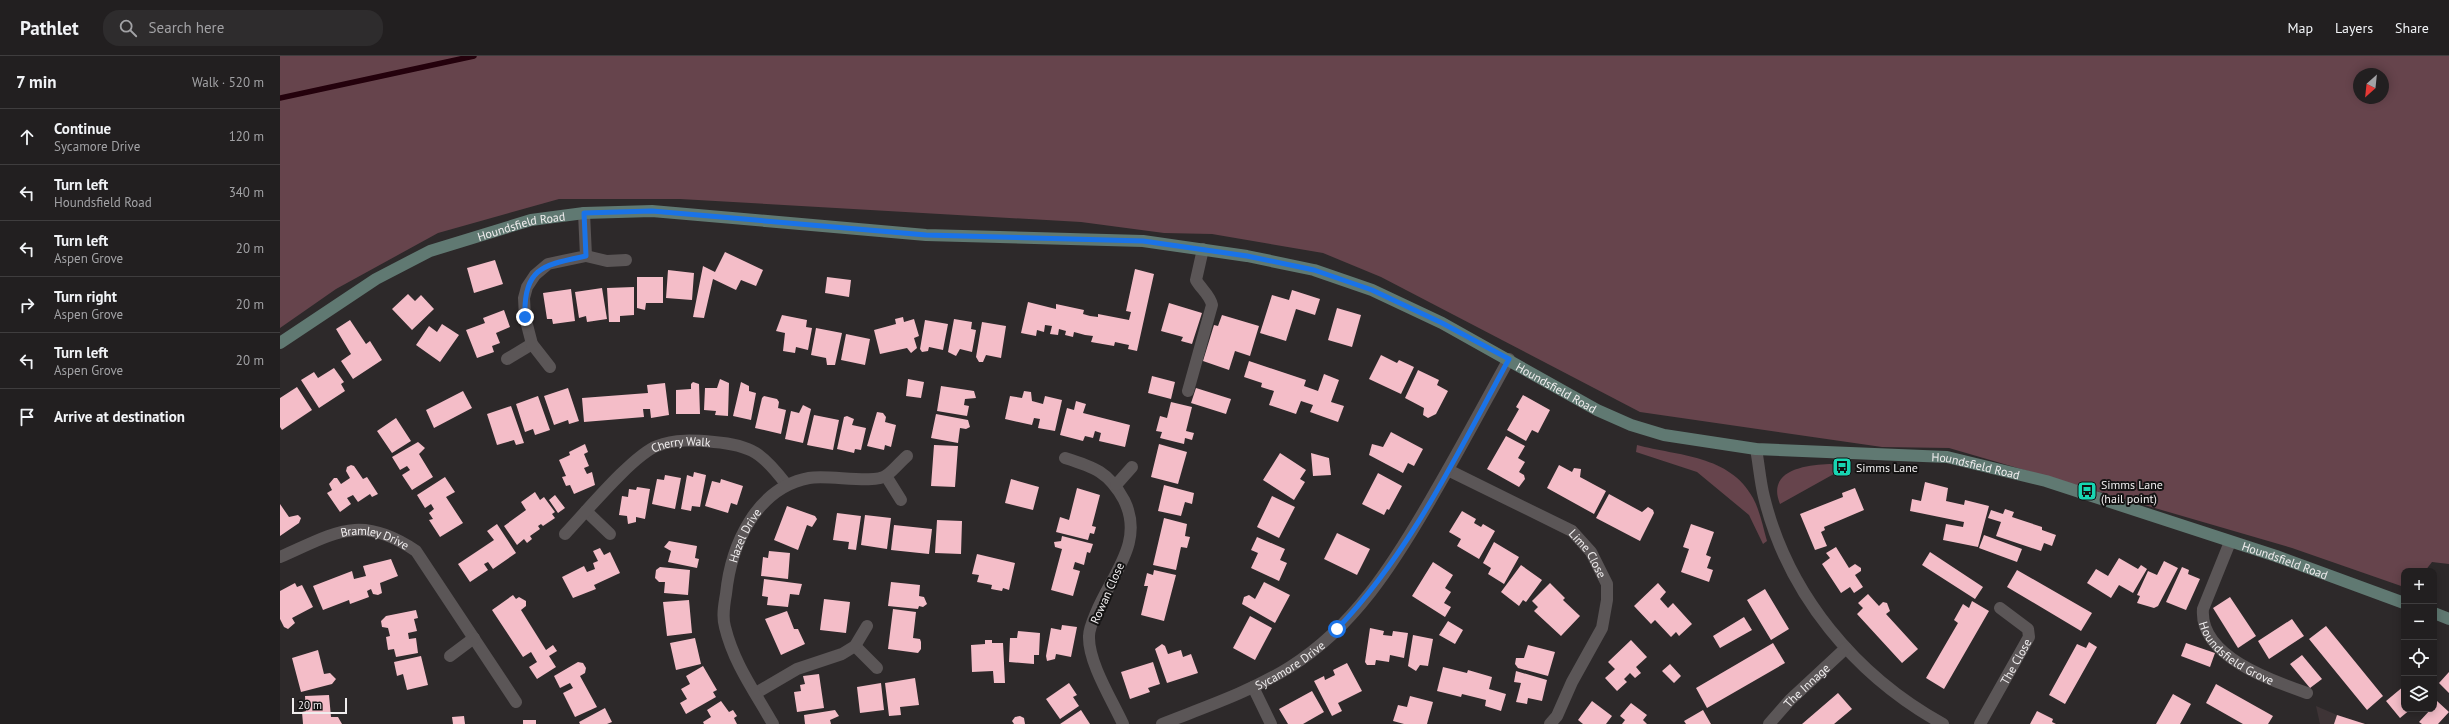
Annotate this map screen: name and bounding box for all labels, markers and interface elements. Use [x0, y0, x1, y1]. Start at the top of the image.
search box [103, 10, 383, 46]
text: Pathlet [20, 16, 79, 40]
icon: search [117, 17, 139, 39]
text: Search here [149, 18, 224, 37]
text: Map [2287, 19, 2313, 37]
text: Layers [2335, 19, 2373, 37]
text: Share [2395, 19, 2429, 37]
north arrow [2353, 68, 2389, 104]
text: 7 min [16, 71, 57, 93]
text: Walk · 520 m [192, 74, 264, 91]
text: Continue [54, 119, 111, 138]
icon: ahead [16, 126, 38, 148]
text: 120 m [229, 128, 264, 145]
text: Sycamore Drive [54, 138, 140, 155]
text: Turn left [54, 175, 108, 194]
icon: left [16, 182, 38, 204]
text: 340 m [229, 184, 264, 201]
text: Houndsfield Road [54, 194, 152, 211]
street label: Houndsfield Road [475, 208, 566, 244]
text: Turn left [54, 231, 108, 250]
icon: left [16, 238, 38, 260]
text: 20 m [236, 240, 264, 257]
text: Aspen Grove [54, 250, 123, 267]
text: Turn right [54, 287, 117, 306]
icon: right [16, 294, 38, 316]
text: 20 m [236, 296, 264, 313]
text: Aspen Grove [54, 306, 123, 323]
route end [516, 308, 534, 326]
text: Turn left [54, 343, 108, 362]
icon: left [16, 350, 38, 372]
text: 20 m [236, 352, 264, 369]
street label: Houndsfield Road [1513, 359, 1600, 416]
text: Aspen Grove [54, 362, 123, 379]
icon: arrive [16, 406, 38, 428]
text: Arrive at destination [54, 407, 185, 426]
street label: Cherry Walk [648, 433, 712, 455]
street label: Houndsfield Road [1931, 449, 2021, 482]
bus stop icon: Simms Lane [1831, 456, 1853, 478]
place label: Simms Lane [1856, 460, 1918, 475]
place label: Simms Lane (hail point) [2101, 477, 2163, 506]
bus stop icon: Simms Lane (hail point) [2076, 480, 2098, 502]
street label: Hazel Drive [725, 505, 764, 564]
street label: Bramley Drive [339, 522, 412, 552]
street label: Lime Close [1566, 526, 1610, 580]
street label: Houndsfield Road [2240, 538, 2330, 582]
street label: Rowan Close [1087, 560, 1127, 626]
map controls [2401, 568, 2437, 712]
button: + [2401, 568, 2437, 604]
button: − [2401, 604, 2437, 640]
street label: Houndsfield Grove [2196, 619, 2276, 687]
route start [1328, 620, 1346, 638]
street label: The Close [1996, 636, 2034, 687]
street label: Sycamore Drive [1252, 637, 1327, 693]
button: locate [2401, 640, 2437, 676]
street label: The Innage [1780, 660, 1832, 710]
button: layers [2401, 676, 2437, 712]
scale bar [292, 696, 347, 715]
text: 20 m [298, 698, 322, 712]

